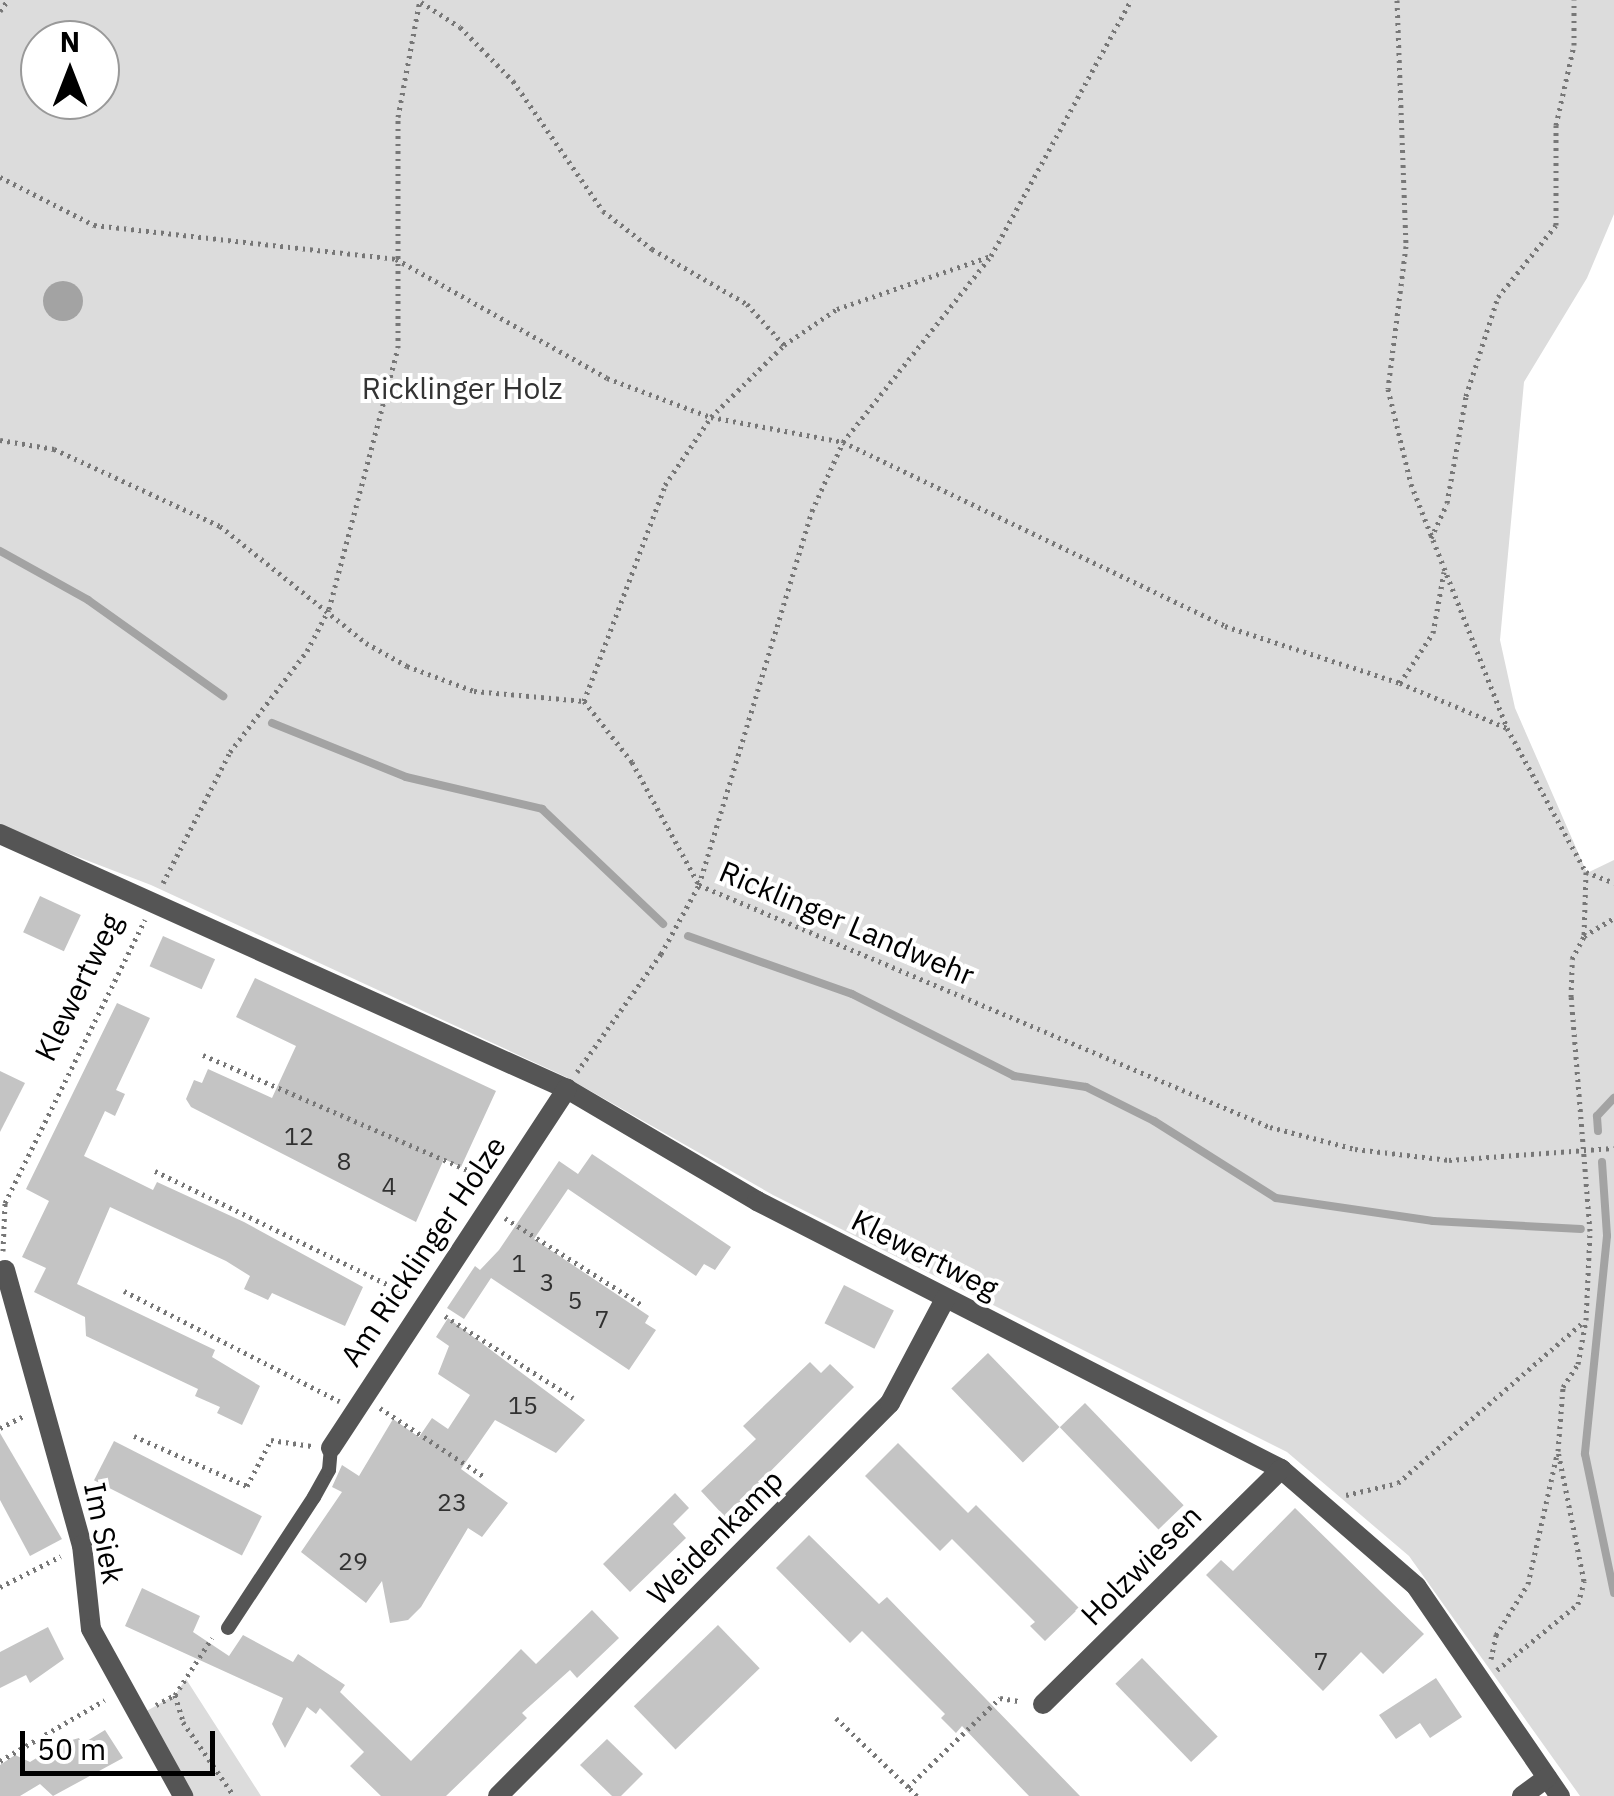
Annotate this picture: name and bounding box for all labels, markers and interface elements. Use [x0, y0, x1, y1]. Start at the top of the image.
north arrow [20, 20, 120, 120]
text: N [60, 23, 80, 60]
park label: Ricklinger Holz [362, 370, 562, 406]
street label: Ricklinger Landwehr [714, 853, 980, 993]
street label: Klewertweg [27, 907, 129, 1067]
house number: 12 [284, 1121, 314, 1151]
street label: Am Ricklinger Holze [333, 1129, 513, 1373]
house number: 8 [337, 1146, 351, 1176]
house number: 4 [382, 1171, 396, 1201]
street label: Klewertweg [846, 1202, 1004, 1306]
house number: 1 [512, 1248, 526, 1278]
house number: 3 [540, 1267, 554, 1297]
house number: 5 [568, 1285, 582, 1315]
house number: 7 [595, 1304, 609, 1334]
house number: 15 [508, 1390, 538, 1420]
street label: Weidenkamp [640, 1462, 790, 1612]
street label: Im Siek [77, 1479, 131, 1587]
house number: 23 [437, 1487, 467, 1517]
street label: Holzwiesen [1073, 1497, 1209, 1633]
house number: 29 [338, 1546, 368, 1576]
house number: 7 [1314, 1646, 1328, 1676]
scale bar [25, 1711, 220, 1773]
text: 50 m [37, 1729, 106, 1768]

